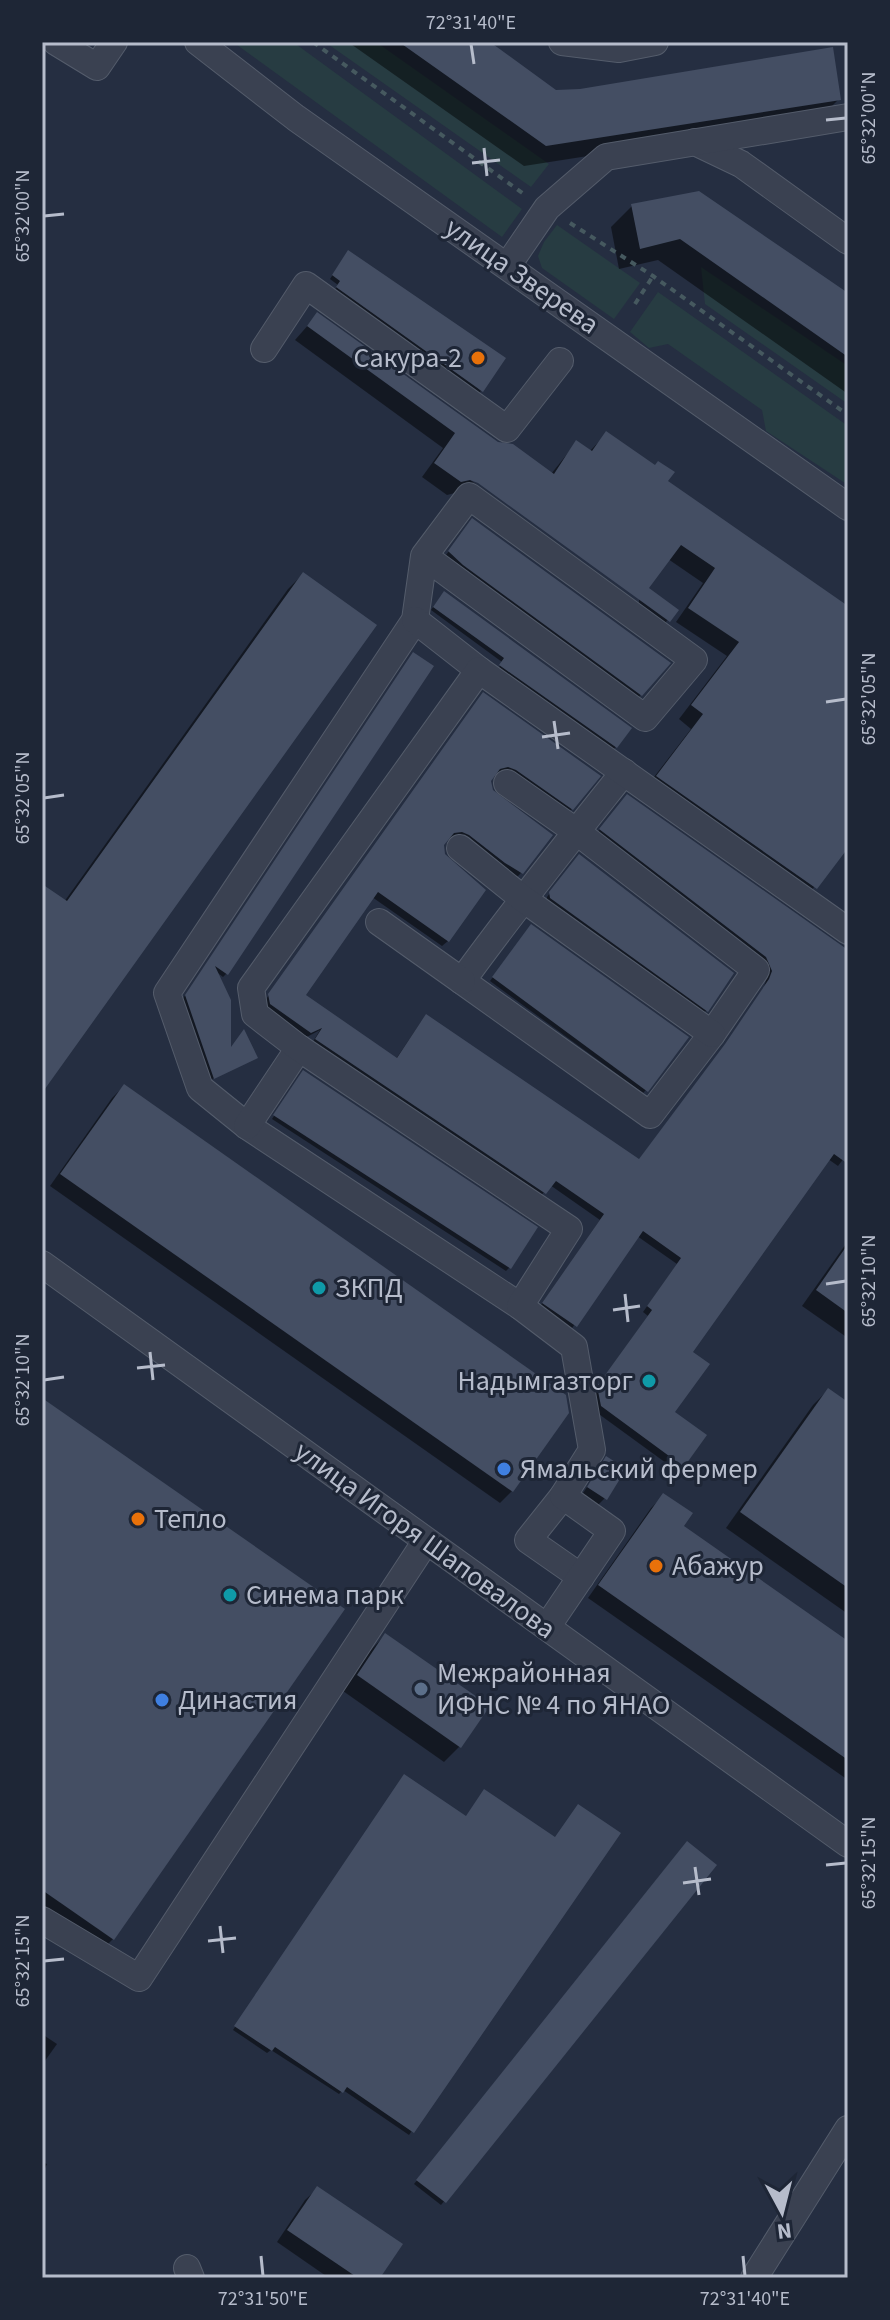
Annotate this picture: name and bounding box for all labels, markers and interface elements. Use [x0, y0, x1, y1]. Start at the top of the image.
text: 72°31'40"E [426, 9, 516, 37]
text: 65°32'00"N [855, 72, 883, 164]
text: 65°32'00"N [9, 170, 37, 262]
street label: улица Зверева [437, 208, 607, 344]
place label: Сакура-2 [353, 338, 462, 378]
marker: Сакура-2 [469, 349, 487, 367]
text: 65°32'05"N [855, 653, 883, 745]
text: 65°32'05"N [9, 752, 37, 844]
text: 65°32'10"N [855, 1235, 883, 1327]
place label: ЗКПД [335, 1268, 403, 1308]
marker: ЗКПД [310, 1279, 328, 1297]
text: 65°32'10"N [9, 1334, 37, 1426]
place label: Надымгазторг [458, 1361, 633, 1401]
marker: Надымгазторг [640, 1372, 658, 1390]
street label: улица Игоря Шаповалова [286, 1431, 564, 1649]
place label: Ямальский фермер [520, 1449, 758, 1489]
marker: Ямальский фермер [495, 1460, 513, 1478]
place label: Тепло [154, 1499, 227, 1539]
marker: Тепло [129, 1510, 147, 1528]
place label: Абажур [672, 1546, 764, 1586]
marker: Абажур [647, 1557, 665, 1575]
place label: Синема парк [246, 1575, 404, 1615]
marker: Синема парк [221, 1586, 239, 1604]
place label: Межрайонная ИФНС № 4 по ЯНАО [437, 1653, 670, 1725]
place label: Династия [178, 1680, 297, 1720]
marker: Межрайонная ИФНС № 4 по ЯНАО [412, 1680, 430, 1698]
marker: Династия [153, 1691, 171, 1709]
text: 65°32'15"N [855, 1817, 883, 1909]
text: 65°32'15"N [9, 1915, 37, 2007]
north arrow [742, 2172, 822, 2252]
text: N [775, 2214, 794, 2248]
text: 72°31'50"E [218, 2285, 308, 2313]
text: 72°31'40"E [700, 2285, 790, 2313]

